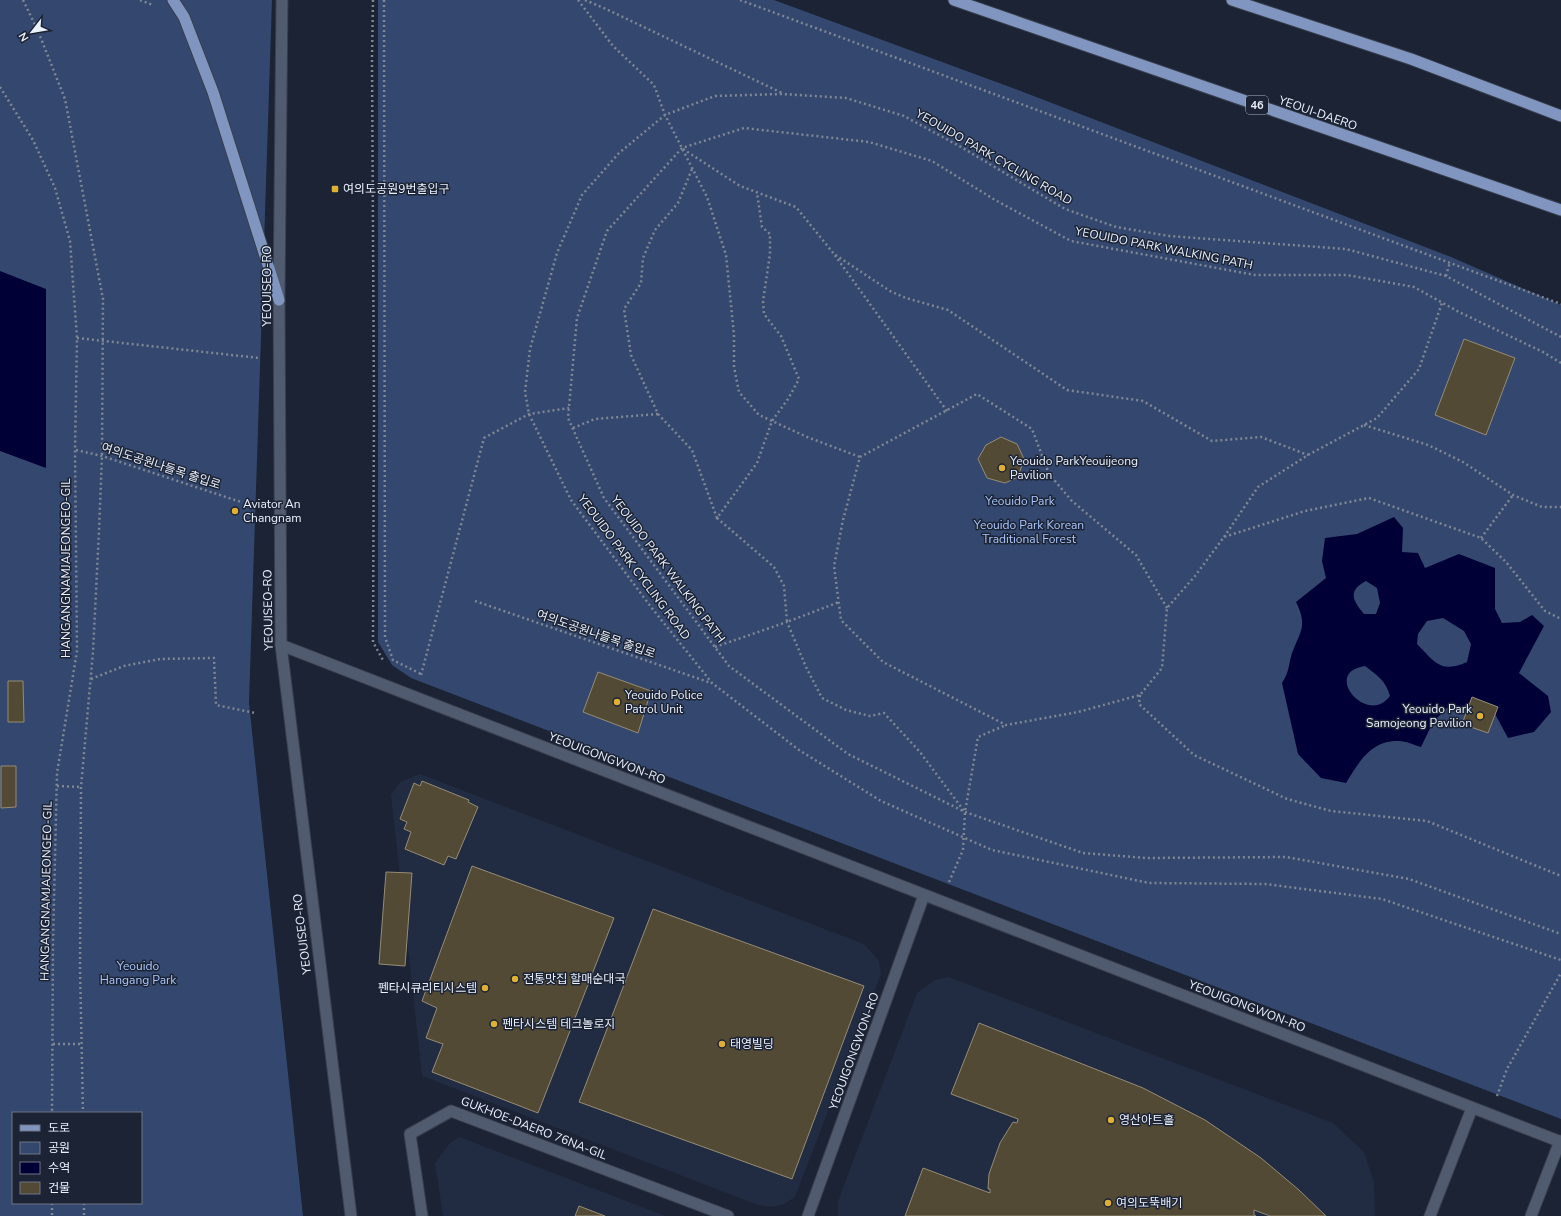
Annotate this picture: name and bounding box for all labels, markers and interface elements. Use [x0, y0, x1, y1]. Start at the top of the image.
north arrow [12, 12, 52, 52]
text: N [15, 30, 32, 44]
street label: YEOUI-DAERO [1276, 92, 1359, 134]
road number: 46 [1246, 96, 1268, 114]
street label: YEOUIDO PARK CYCLING ROAD [912, 105, 1075, 209]
place label: 여의도공원9번출입구 [343, 181, 450, 197]
marker: 여의도공원9번출입구 [330, 184, 340, 194]
street label: YEOUIDO PARK WALKING PATH [1073, 223, 1254, 273]
street label: YEOUISEO-RO [259, 245, 275, 328]
street label: 여의도공원나들목 출입로 [99, 439, 223, 493]
place label: Yeouido ParkYeouijeong Pavilion [1009, 453, 1138, 483]
marker: Yeouido ParkYeouijeong Pavilion [997, 463, 1007, 473]
street label: HANGANGNAMJAJEONGEO-GIL [58, 478, 74, 658]
street label: YEOUIDO PARK CYCLING ROAD [573, 490, 694, 643]
street label: YEOUIDO PARK WALKING PATH [607, 491, 729, 646]
park label: Yeouido Park [984, 493, 1056, 509]
place label: Aviator An Changnam [243, 496, 302, 526]
marker: Aviator An Changnam [230, 506, 240, 516]
park label: Yeouido Park Korean Traditional Forest [973, 517, 1084, 547]
street label: YEOUISEO-RO [259, 569, 277, 652]
street label: 여의도공원나들목 출입로 [535, 606, 657, 662]
place label: Yeouido Police Patrol Unit [624, 687, 703, 717]
marker: Yeouido Police Patrol Unit [612, 697, 622, 707]
place label: Yeouido Park Samojeong Pavilion [1366, 701, 1473, 731]
marker: Yeouido Park Samojeong Pavilion [1475, 711, 1485, 721]
street label: YEOUIGONGWON-RO [545, 728, 668, 788]
street label: HANGANGNAMJAJEONGEO-GIL [36, 801, 56, 981]
street label: YEOUISEO-RO [289, 893, 315, 976]
park label: Yeouido Hangang Park [100, 958, 177, 988]
place label: 전통맛집 할매순대국 [523, 971, 625, 987]
marker: 전통맛집 할매순대국 [510, 974, 520, 984]
street label: YEOUIGONGWON-RO [1185, 976, 1308, 1036]
place label: 펜타시큐리티시스템 [378, 980, 477, 996]
marker: 펜타시큐리티시스템 [480, 983, 490, 993]
street label: YEOUIGONGWON-RO [825, 990, 883, 1113]
place label: 펜타시스템 테크놀로지 [502, 1016, 616, 1032]
marker: 펜타시스템 테크놀로지 [489, 1019, 499, 1029]
place label: 태영빌딩 [730, 1036, 774, 1052]
marker: 태영빌딩 [717, 1039, 727, 1049]
street label: GUKHOE-DAERO 76NA-GIL [459, 1093, 610, 1163]
legend [12, 1112, 142, 1204]
place label: 영산아트홀 [1119, 1112, 1174, 1128]
marker: 영산아트홀 [1106, 1115, 1116, 1125]
text: 도로 [48, 1120, 70, 1136]
text: 공원 [48, 1140, 70, 1156]
text: 수역 [48, 1160, 70, 1176]
text: 건물 [48, 1180, 70, 1196]
place label: 여의도뚝배기 [1116, 1195, 1182, 1211]
marker: 여의도뚝배기 [1103, 1198, 1113, 1208]

